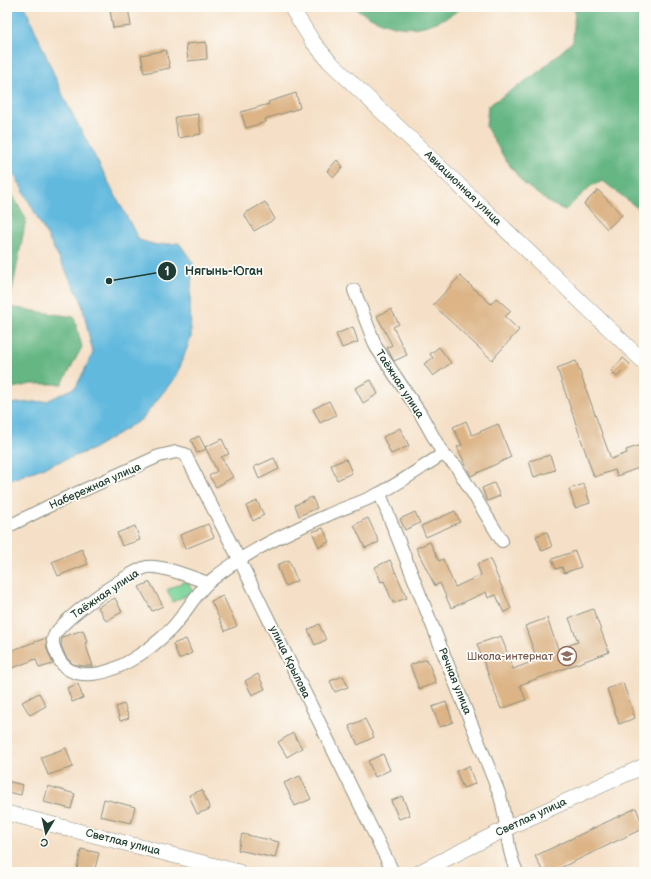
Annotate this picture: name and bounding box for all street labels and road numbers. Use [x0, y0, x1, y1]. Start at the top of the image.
street label: Авиационная улица [421, 147, 505, 228]
street label: Таёжная улица [373, 347, 427, 421]
street label: Набережная улица [47, 460, 143, 512]
street label: Таёжная улица [69, 566, 142, 621]
street label: улица Крылова [267, 624, 313, 701]
street label: Речная улица [436, 646, 475, 717]
street label: Светлая улица [493, 795, 569, 839]
street label: Светлая улица [84, 826, 162, 858]

